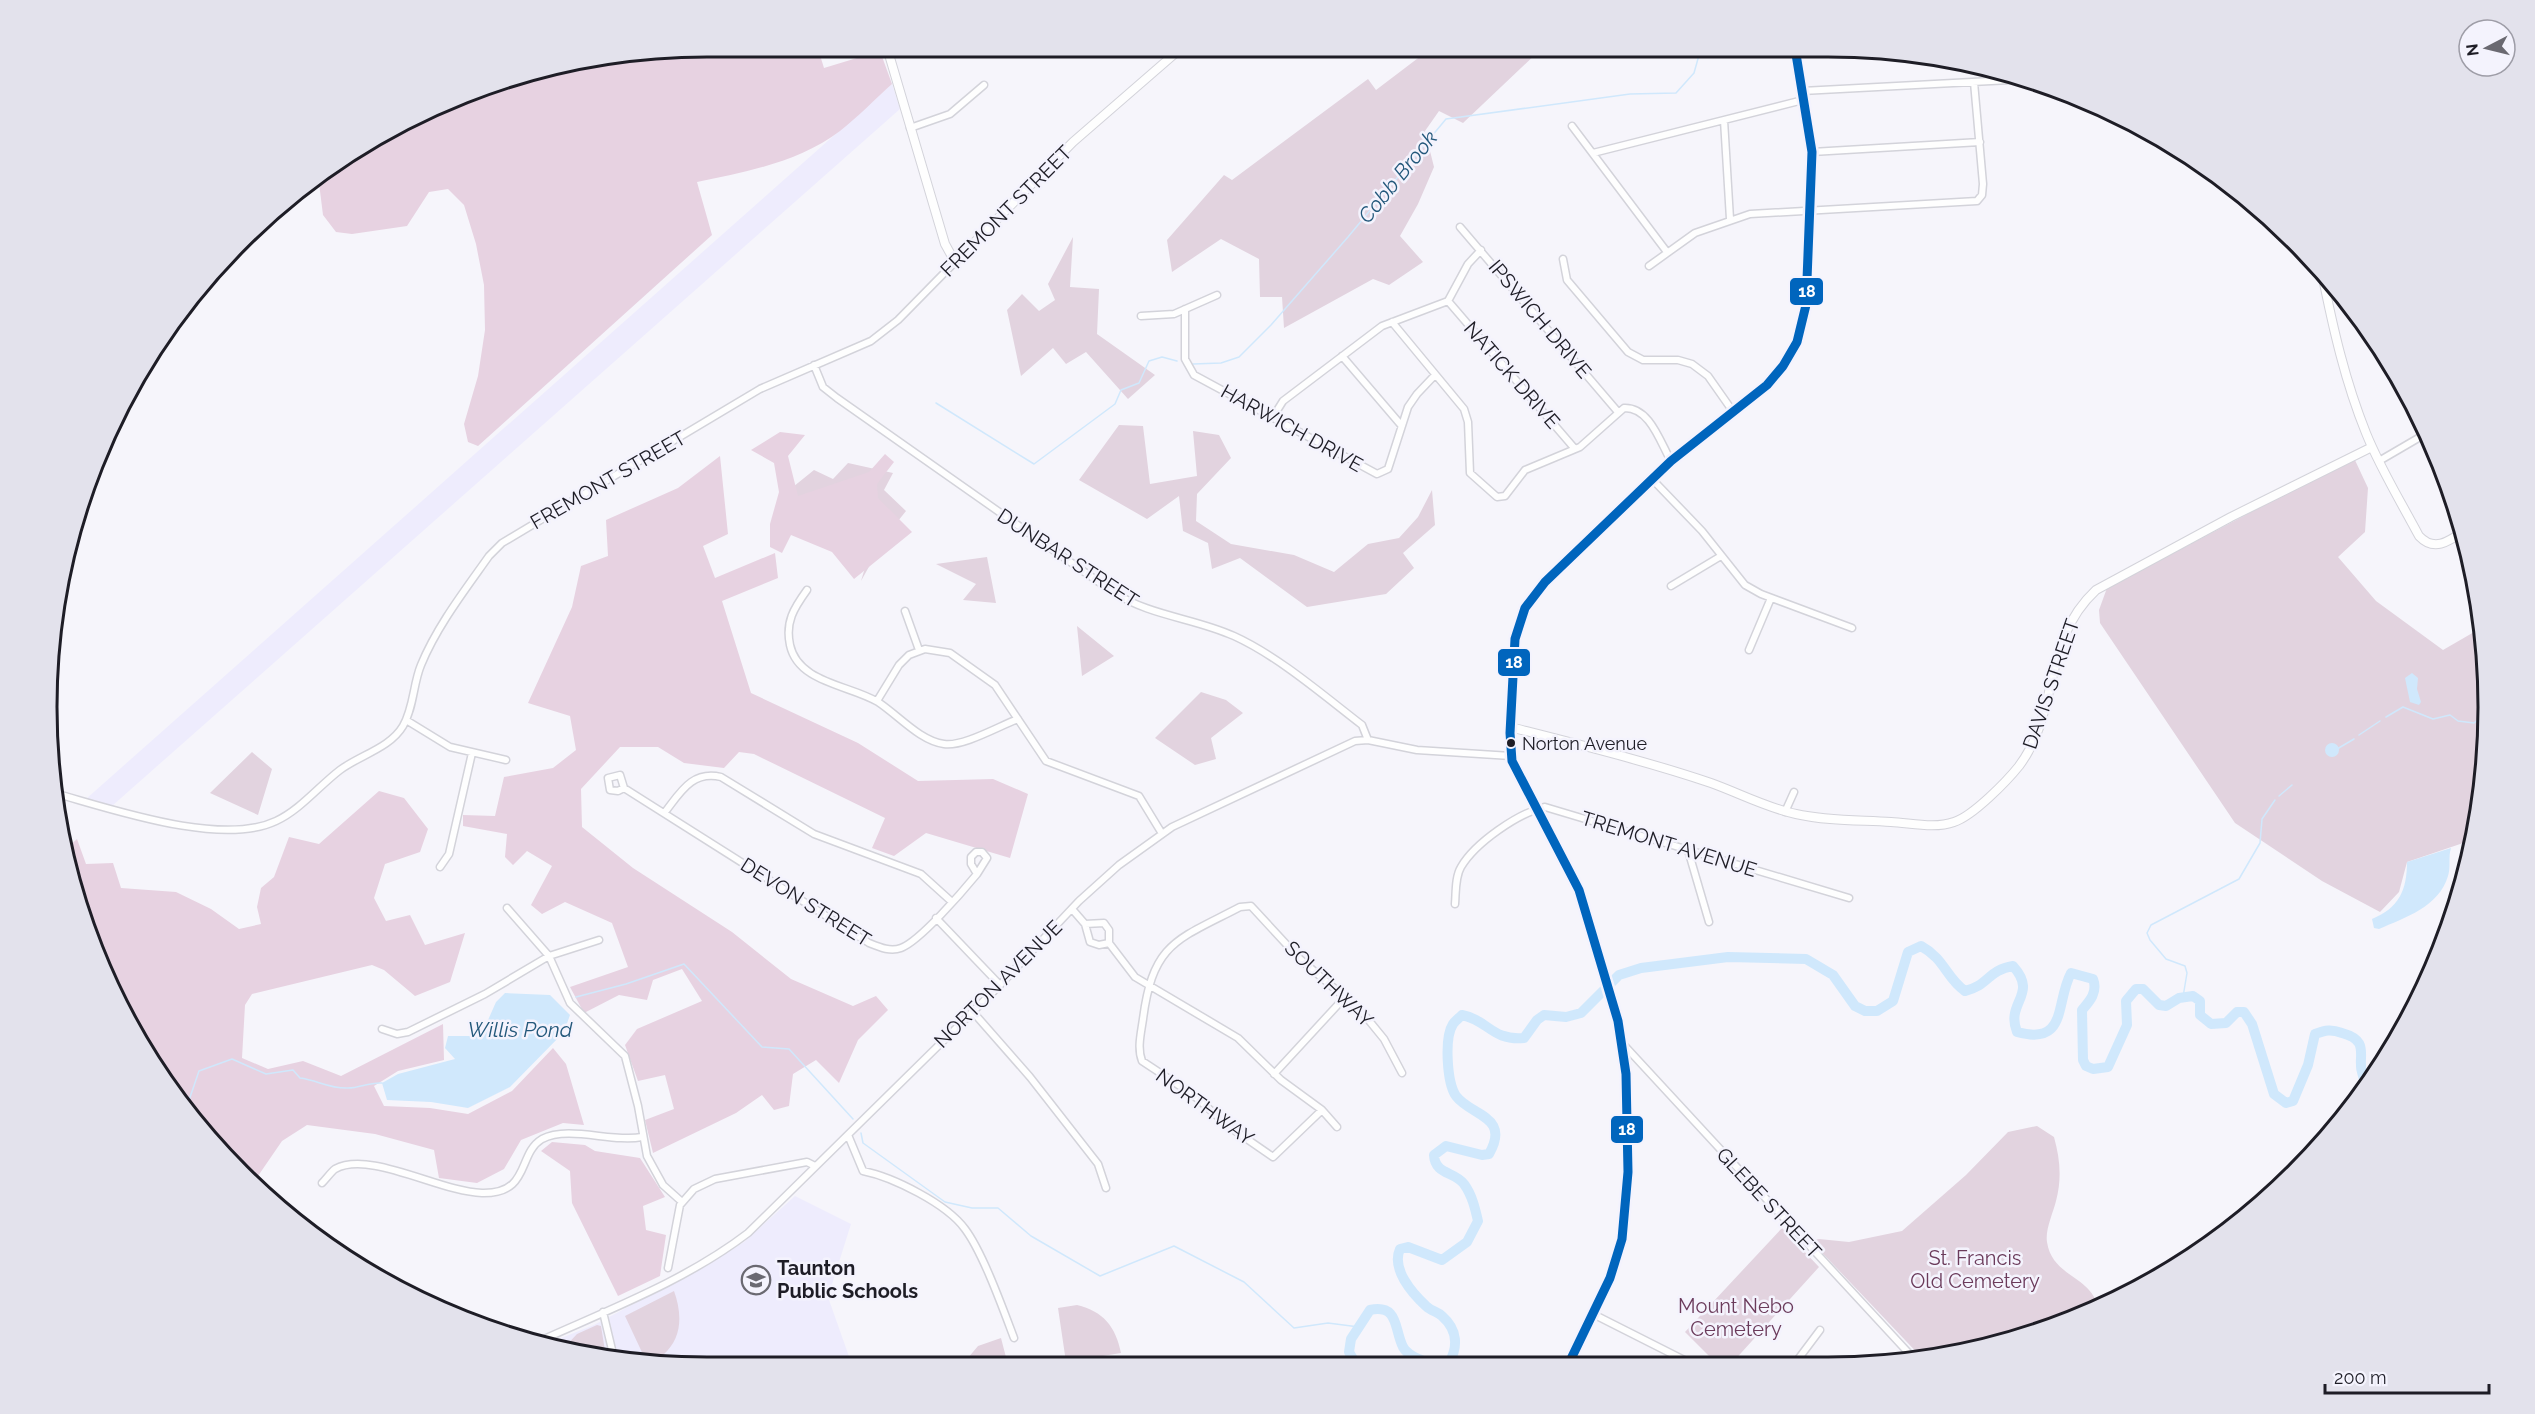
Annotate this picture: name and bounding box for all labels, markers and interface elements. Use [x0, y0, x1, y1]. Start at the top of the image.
north arrow [2457, 18, 2517, 78]
text: N [2462, 43, 2483, 57]
water label: Cobb Brook [1353, 125, 1442, 228]
street label: FREMONT STREET [935, 140, 1077, 282]
street label: IPSWICH DRIVE [1484, 255, 1596, 383]
line badge: 18 [1789, 277, 1824, 306]
text: 18 [1798, 282, 1816, 301]
street label: NATICK DRIVE [1459, 316, 1565, 434]
street label: HARWICH DRIVE [1217, 379, 1367, 477]
street label: FREMONT STREET [526, 426, 690, 534]
street label: DUNBAR STREET [993, 503, 1143, 613]
street label: DAVIS STREET [2018, 616, 2084, 752]
line badge: 18 [1497, 648, 1531, 677]
text: 18 [1505, 653, 1523, 672]
place label: Norton Avenue [1522, 733, 1647, 754]
marker: Norton Avenue [1505, 737, 1517, 749]
street label: TREMONT AVENUE [1578, 806, 1760, 882]
street label: DEVON STREET [736, 852, 876, 952]
street label: NORTON AVENUE [929, 915, 1067, 1053]
street label: SOUTHWAY [1280, 936, 1378, 1032]
water label: Willis Pond [468, 1017, 573, 1042]
street label: NORTHWAY [1151, 1063, 1259, 1151]
line badge: 18 [1610, 1115, 1644, 1144]
text: 18 [1618, 1120, 1636, 1139]
street label: GLEBE STREET [1712, 1143, 1826, 1263]
park label: St. Francis Old Cemetery [1910, 1246, 2040, 1293]
place label: Taunton Public Schools [777, 1256, 918, 1303]
school or university icon: Taunton Public Schools [740, 1264, 772, 1296]
park label: Mount Nebo Cemetery [1678, 1294, 1794, 1341]
scale bar [2325, 1357, 2488, 1395]
text: 200 m [2334, 1367, 2387, 1388]

